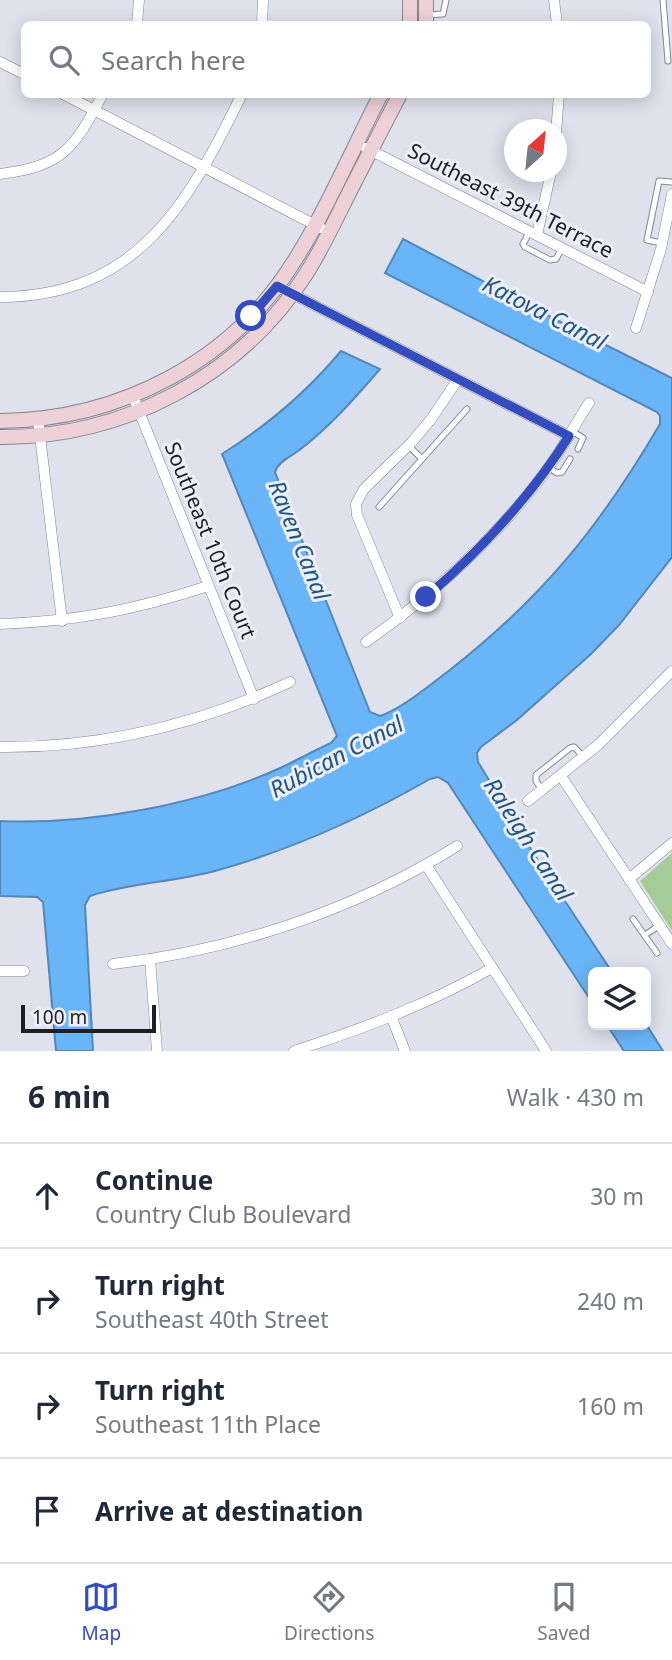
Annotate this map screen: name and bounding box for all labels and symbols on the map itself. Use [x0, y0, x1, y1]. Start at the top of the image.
north arrow [504, 119, 567, 182]
street label: Southeast 39th Terrace [403, 136, 619, 264]
water label: Katova Canal [478, 267, 613, 357]
route start [235, 300, 266, 331]
street label: Southeast 10th Court [159, 438, 263, 643]
water label: Raven Canal [261, 475, 339, 606]
route end [410, 581, 441, 612]
water label: Rubican Canal [263, 707, 410, 805]
water label: Raleigh Canal [477, 771, 581, 908]
scale bar [21, 1002, 156, 1034]

